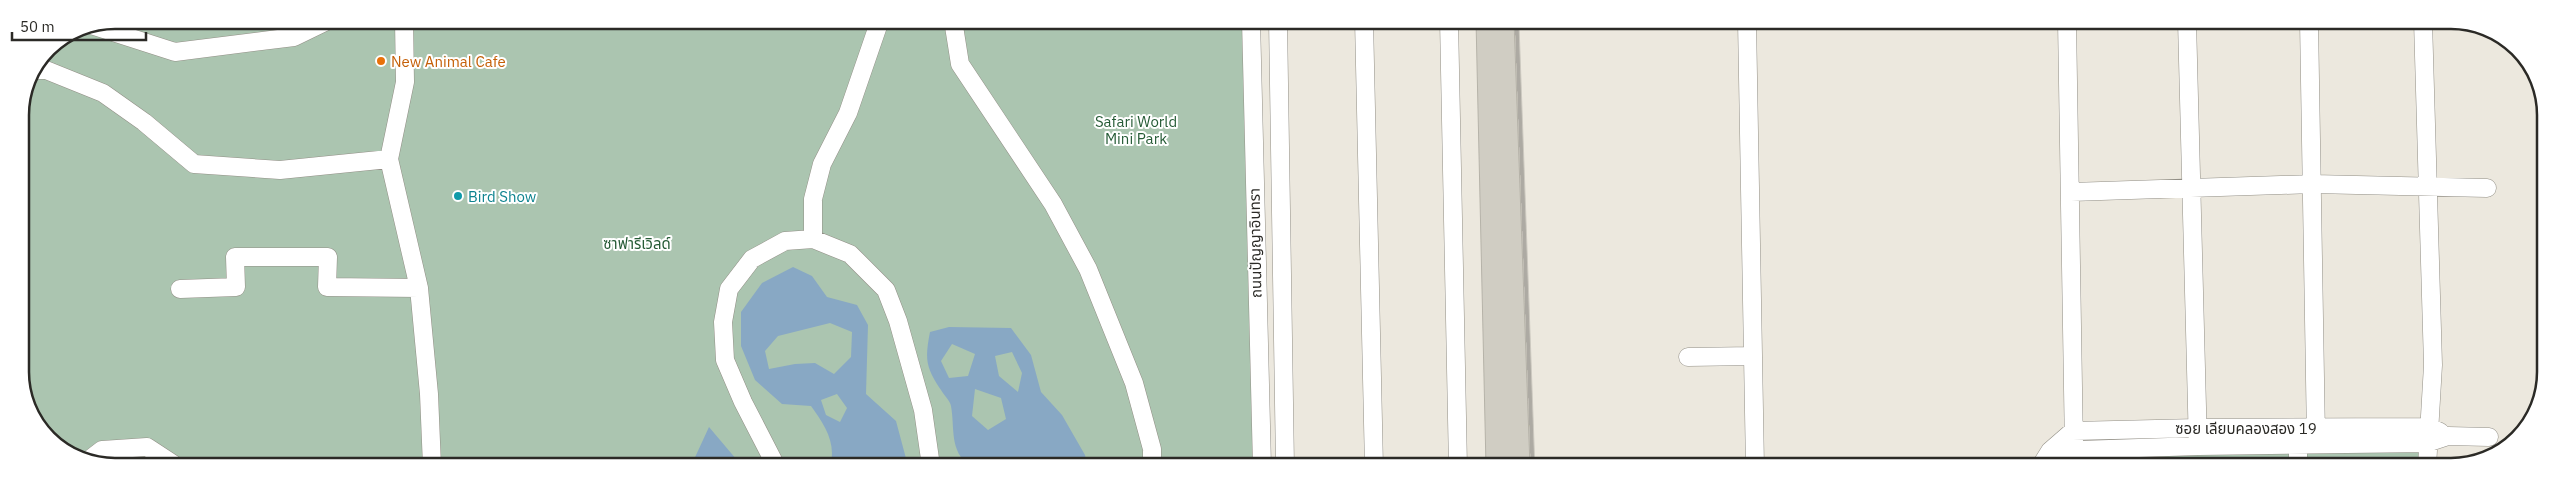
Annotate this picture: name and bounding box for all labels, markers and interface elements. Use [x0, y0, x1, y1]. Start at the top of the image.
scale bar [12, 10, 146, 42]
text: 50 m [20, 17, 55, 36]
place label: New Animal Cafe [391, 52, 506, 71]
marker: New Animal Cafe [375, 55, 387, 67]
park label: Safari World Mini Park [1095, 112, 1177, 148]
place label: Bird Show [468, 187, 537, 206]
street label: ถนนปัญญาอินทรา [1245, 188, 1265, 298]
marker: Bird Show [452, 190, 464, 202]
park label: ซาฟารีเวิลด์ [603, 234, 671, 253]
street label: ซอย เลียบคลองสอง 19 [2175, 419, 2317, 438]

